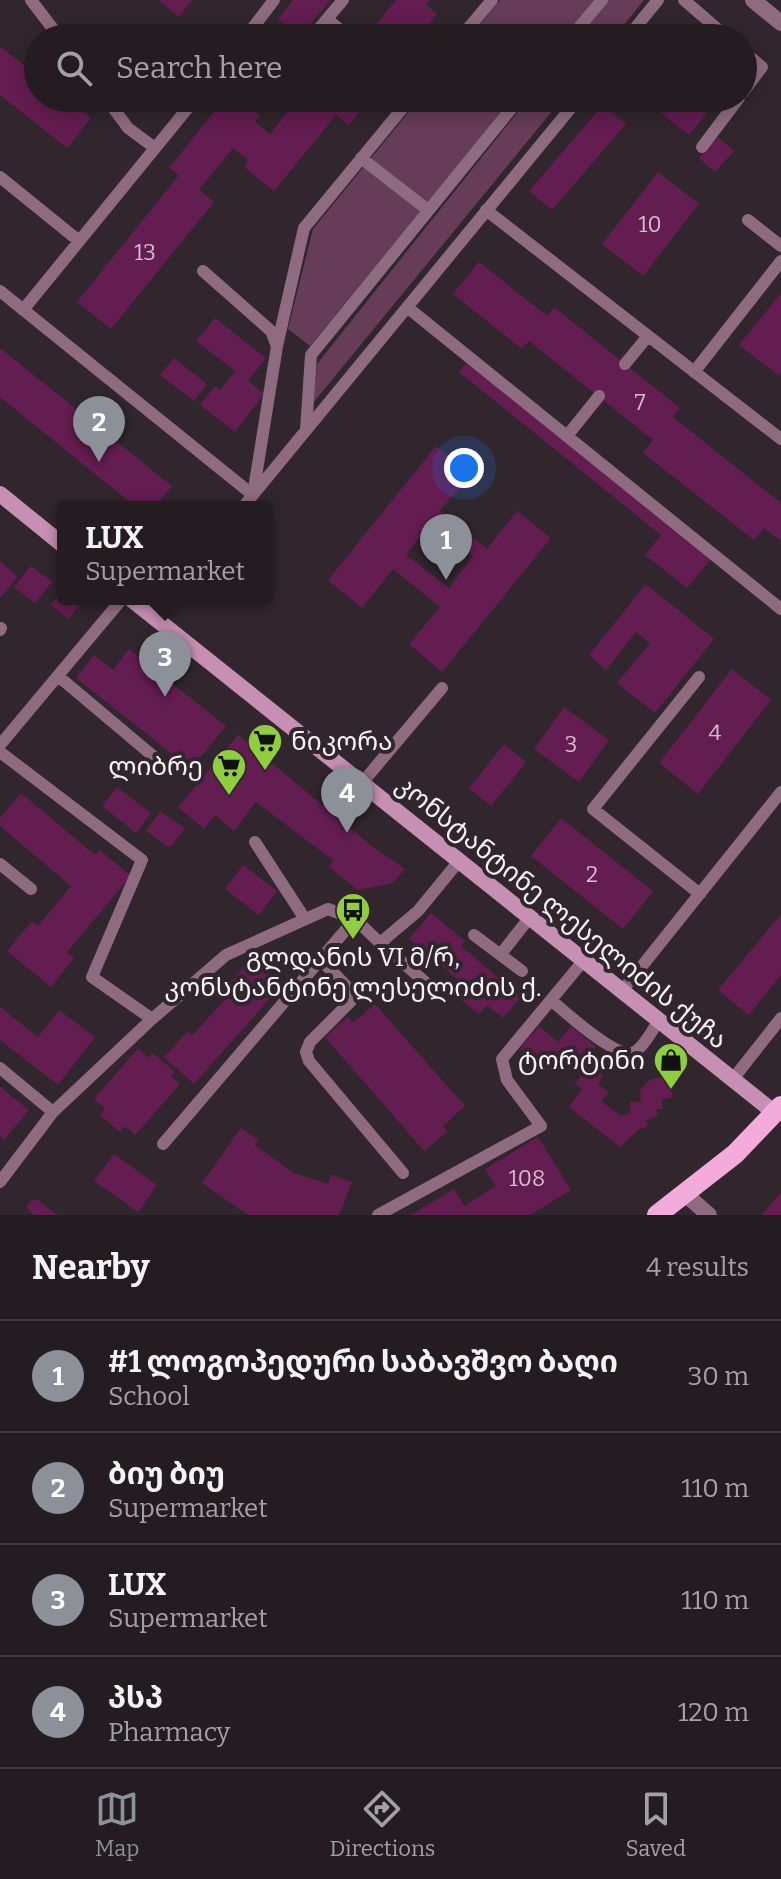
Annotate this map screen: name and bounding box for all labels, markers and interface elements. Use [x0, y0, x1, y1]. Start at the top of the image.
search box [24, 24, 757, 112]
icon: search [52, 46, 96, 90]
text: Search here [116, 50, 283, 86]
house number: 10 [638, 211, 662, 238]
house number: 13 [134, 239, 156, 266]
house number: 7 [634, 389, 646, 416]
pin: 2 [73, 396, 125, 462]
your location [444, 448, 484, 488]
popup [57, 501, 273, 605]
pin: 1 [420, 514, 472, 580]
text: LUX [85, 520, 144, 556]
text: Supermarket [85, 556, 245, 587]
pin: 3 [139, 631, 191, 697]
house number: 4 [709, 719, 722, 746]
supermarket icon: ნიკორა [246, 722, 284, 772]
place label: ნიკორა [291, 726, 392, 757]
house number: 3 [565, 731, 577, 758]
supermarket icon: ლიბრე [210, 747, 248, 797]
place label: ლიბრე [108, 751, 203, 782]
pin: 4 [321, 767, 373, 833]
street label: კონსტანტინე ლესელიძის ქუჩა [390, 769, 733, 1056]
house number: 2 [586, 861, 598, 888]
bus stop icon: გლდანის VI მ/რ, კონსტანტინე ლესელიძის ქ. [334, 891, 372, 941]
place label: გლდანის VI მ/რ, კონსტანტინე ლესელიძის ქ. [164, 942, 542, 1003]
shop icon: ტორტინი [652, 1041, 690, 1091]
place label: ტორტინი [518, 1045, 645, 1076]
house number: 108 [509, 1165, 545, 1192]
text: Nearby [32, 1247, 150, 1288]
text: 4 results [646, 1252, 749, 1283]
text: #1 ლოგოპედური საბავშვო ბაღი [108, 1344, 618, 1380]
text: 1 [52, 1361, 64, 1392]
text: 30 m [688, 1361, 749, 1392]
text: School [108, 1381, 190, 1412]
text: ბიუ ბიუ [108, 1456, 225, 1492]
text: 2 [51, 1473, 65, 1504]
text: 110 m [681, 1473, 749, 1504]
text: Supermarket [108, 1493, 268, 1524]
text: LUX [108, 1567, 166, 1603]
text: 3 [51, 1585, 65, 1616]
text: 110 m [681, 1585, 749, 1616]
text: Supermarket [108, 1603, 268, 1634]
text: პსპ [108, 1680, 163, 1716]
text: 4 [50, 1697, 66, 1728]
text: 120 m [678, 1697, 749, 1728]
text: Pharmacy [108, 1717, 230, 1748]
tab: Map [95, 1787, 139, 1862]
tab: Directions [330, 1787, 435, 1862]
tab: Saved [626, 1787, 686, 1862]

